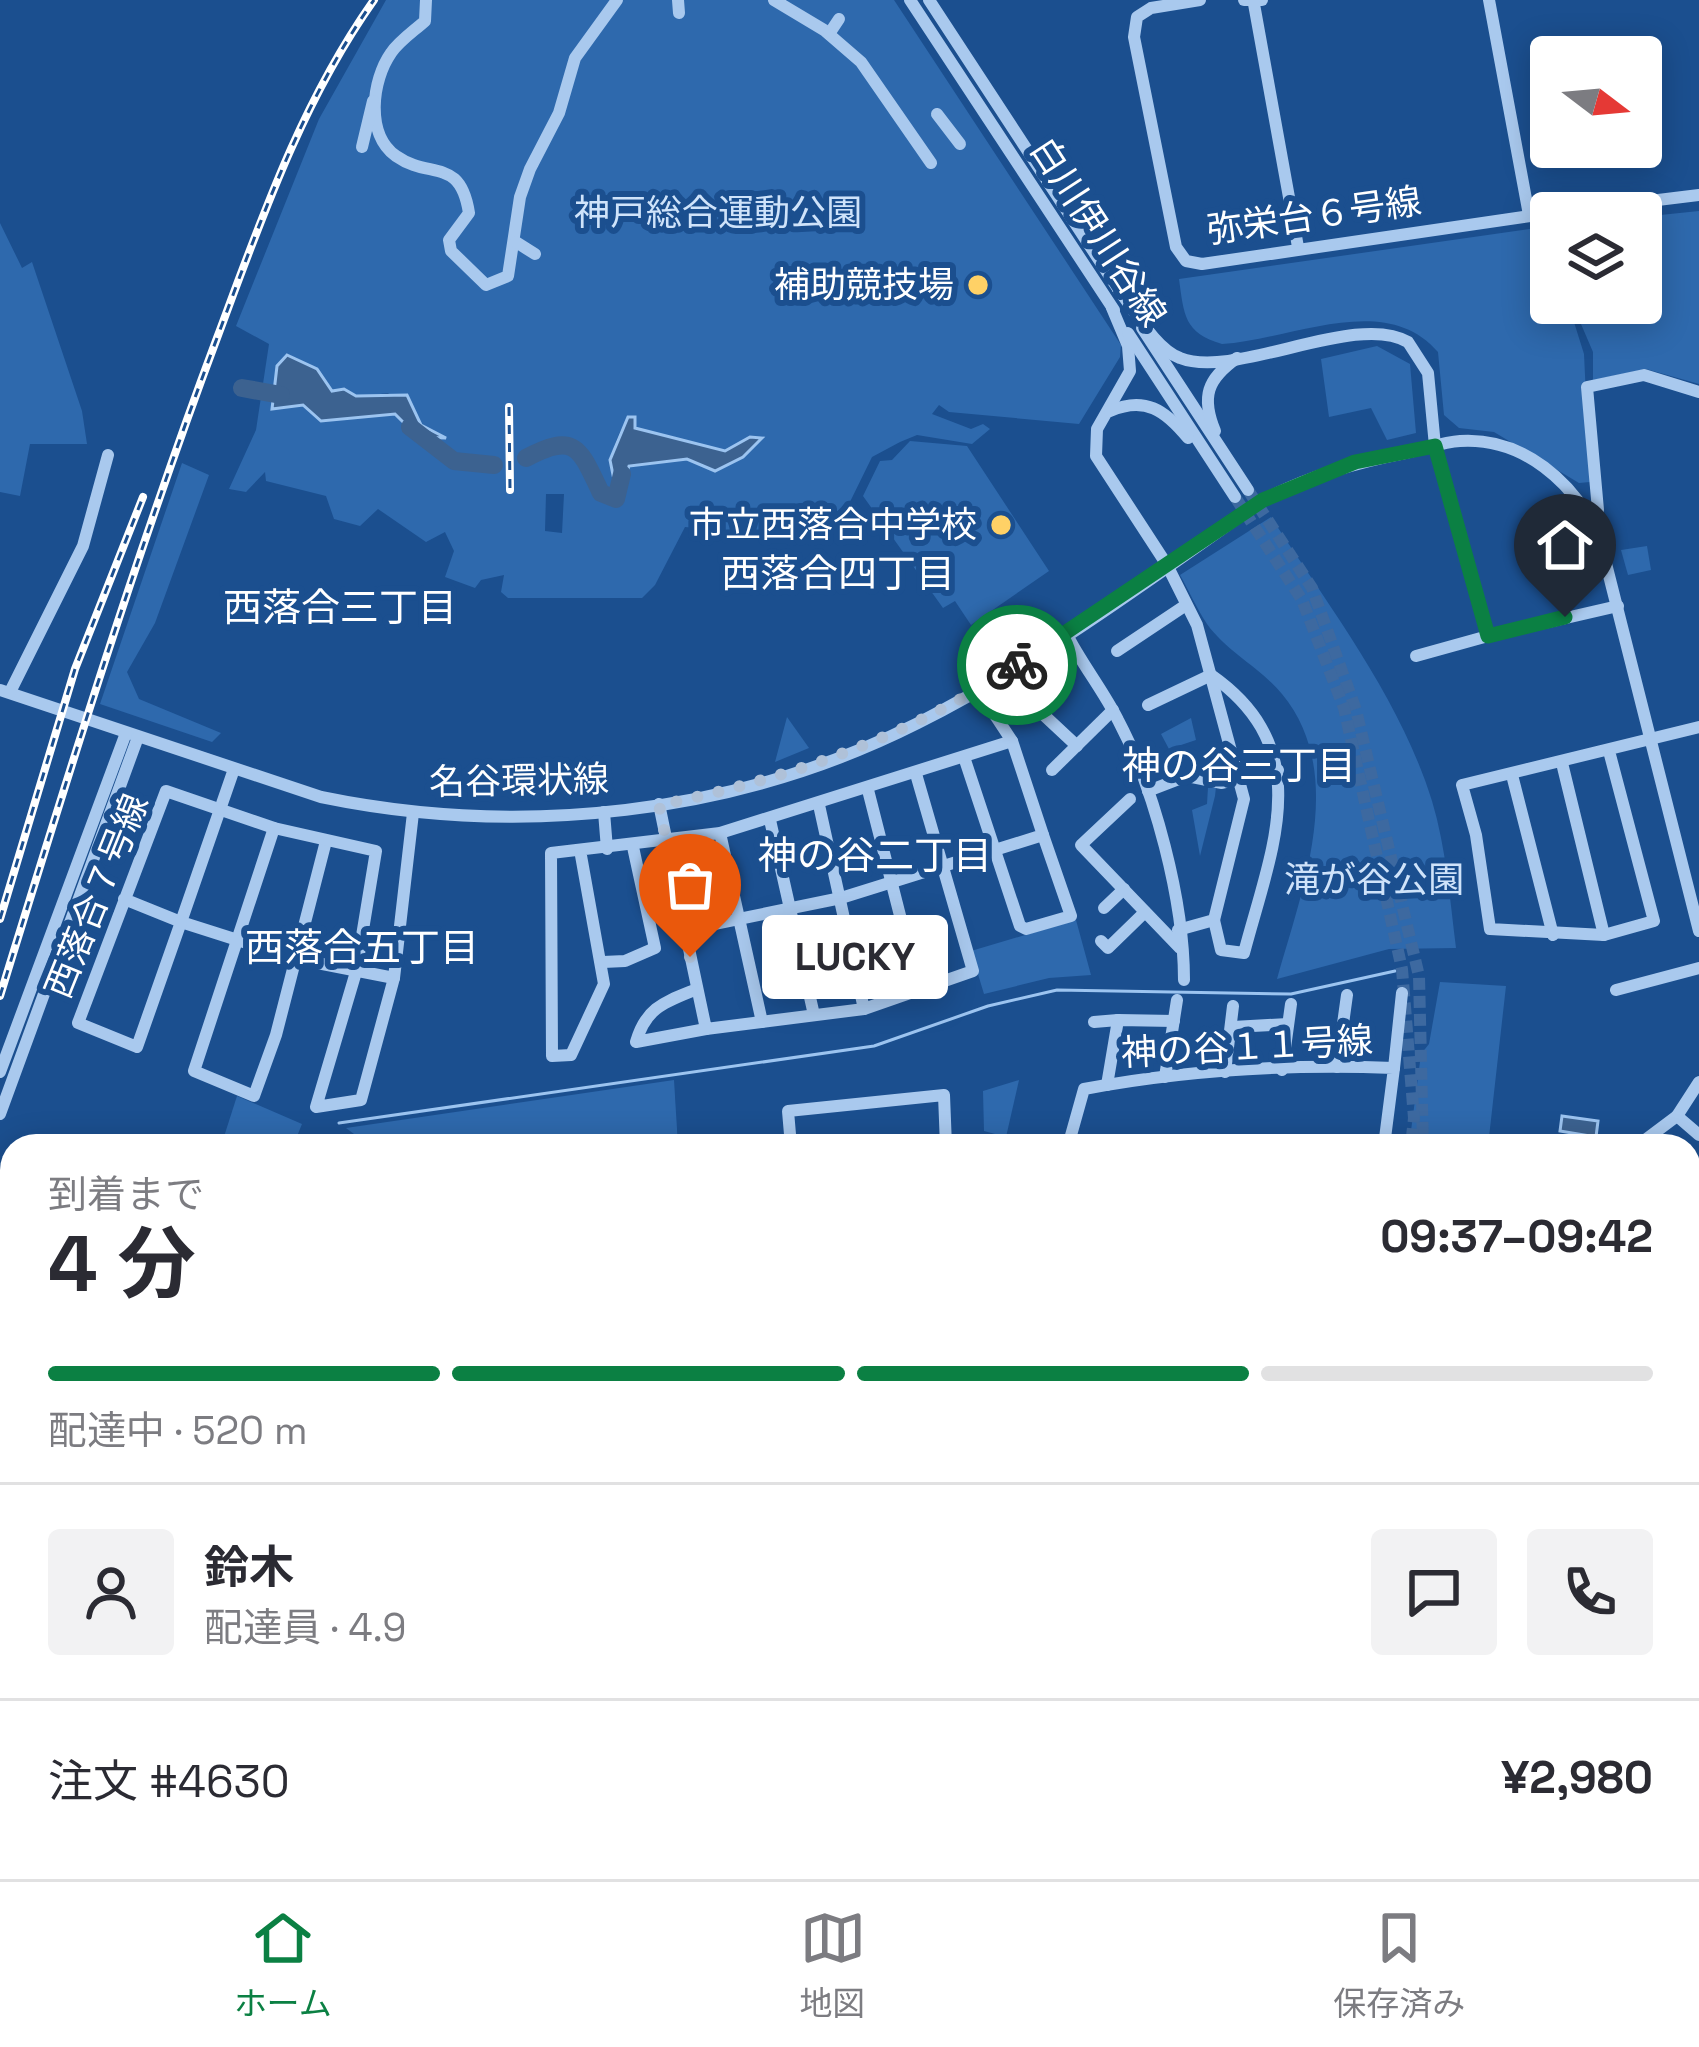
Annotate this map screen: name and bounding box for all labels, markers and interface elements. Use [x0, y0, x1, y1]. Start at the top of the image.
north arrow [1530, 36, 1662, 168]
map controls [1530, 36, 1662, 324]
street label: 白川伊川谷線 [1020, 129, 1176, 335]
street label: 弥栄台６号線 [1204, 178, 1424, 254]
park label: 神戸総合運動公園 [574, 190, 862, 236]
button: layers [1530, 192, 1662, 324]
place label: 補助競技場 [774, 262, 954, 308]
marker: 補助競技場 [965, 272, 991, 298]
pin [1514, 494, 1616, 617]
place label: 市立西落合中学校 [689, 502, 977, 548]
marker: 市立西落合中学校 [988, 512, 1014, 538]
icon: home [1532, 512, 1598, 578]
district label: 西落合四丁目 [721, 549, 955, 598]
district label: 西落合三丁目 [223, 583, 457, 632]
courier [957, 605, 1077, 725]
icon: bike [984, 632, 1050, 698]
district label: 神の谷三丁目 [1122, 741, 1356, 790]
street label: 名谷環状線 [429, 756, 609, 806]
street label: 西落合７号線 [35, 787, 159, 1005]
district label: 神の谷二丁目 [758, 831, 992, 880]
pin [639, 834, 741, 957]
icon: bag [657, 852, 723, 918]
park label: 滝が谷公園 [1284, 857, 1464, 903]
callout: LUCKY [762, 915, 948, 999]
district label: 西落合五丁目 [245, 923, 479, 972]
text: LUCKY [795, 932, 915, 981]
street label: 神の谷１１号線 [1120, 1017, 1374, 1077]
text: 到着まで [48, 1170, 204, 1219]
text: 09:37–09:42 [1380, 1208, 1653, 1265]
text: 4 分 [48, 1214, 195, 1314]
text: 配達中 · 520 m [48, 1406, 307, 1455]
button: person [48, 1529, 174, 1655]
button: chat [1371, 1529, 1497, 1655]
button: phone [1527, 1529, 1653, 1655]
text: 鈴木 [204, 1539, 294, 1596]
text: 配達員 · 4.9 [204, 1603, 406, 1652]
text: ¥2,980 [1501, 1749, 1653, 1806]
text: 注文 #4630 [48, 1753, 290, 1810]
tab: ホーム [234, 1905, 332, 2025]
tab: 地図 [800, 1905, 866, 2025]
tab: 保存済み [1333, 1905, 1465, 2025]

